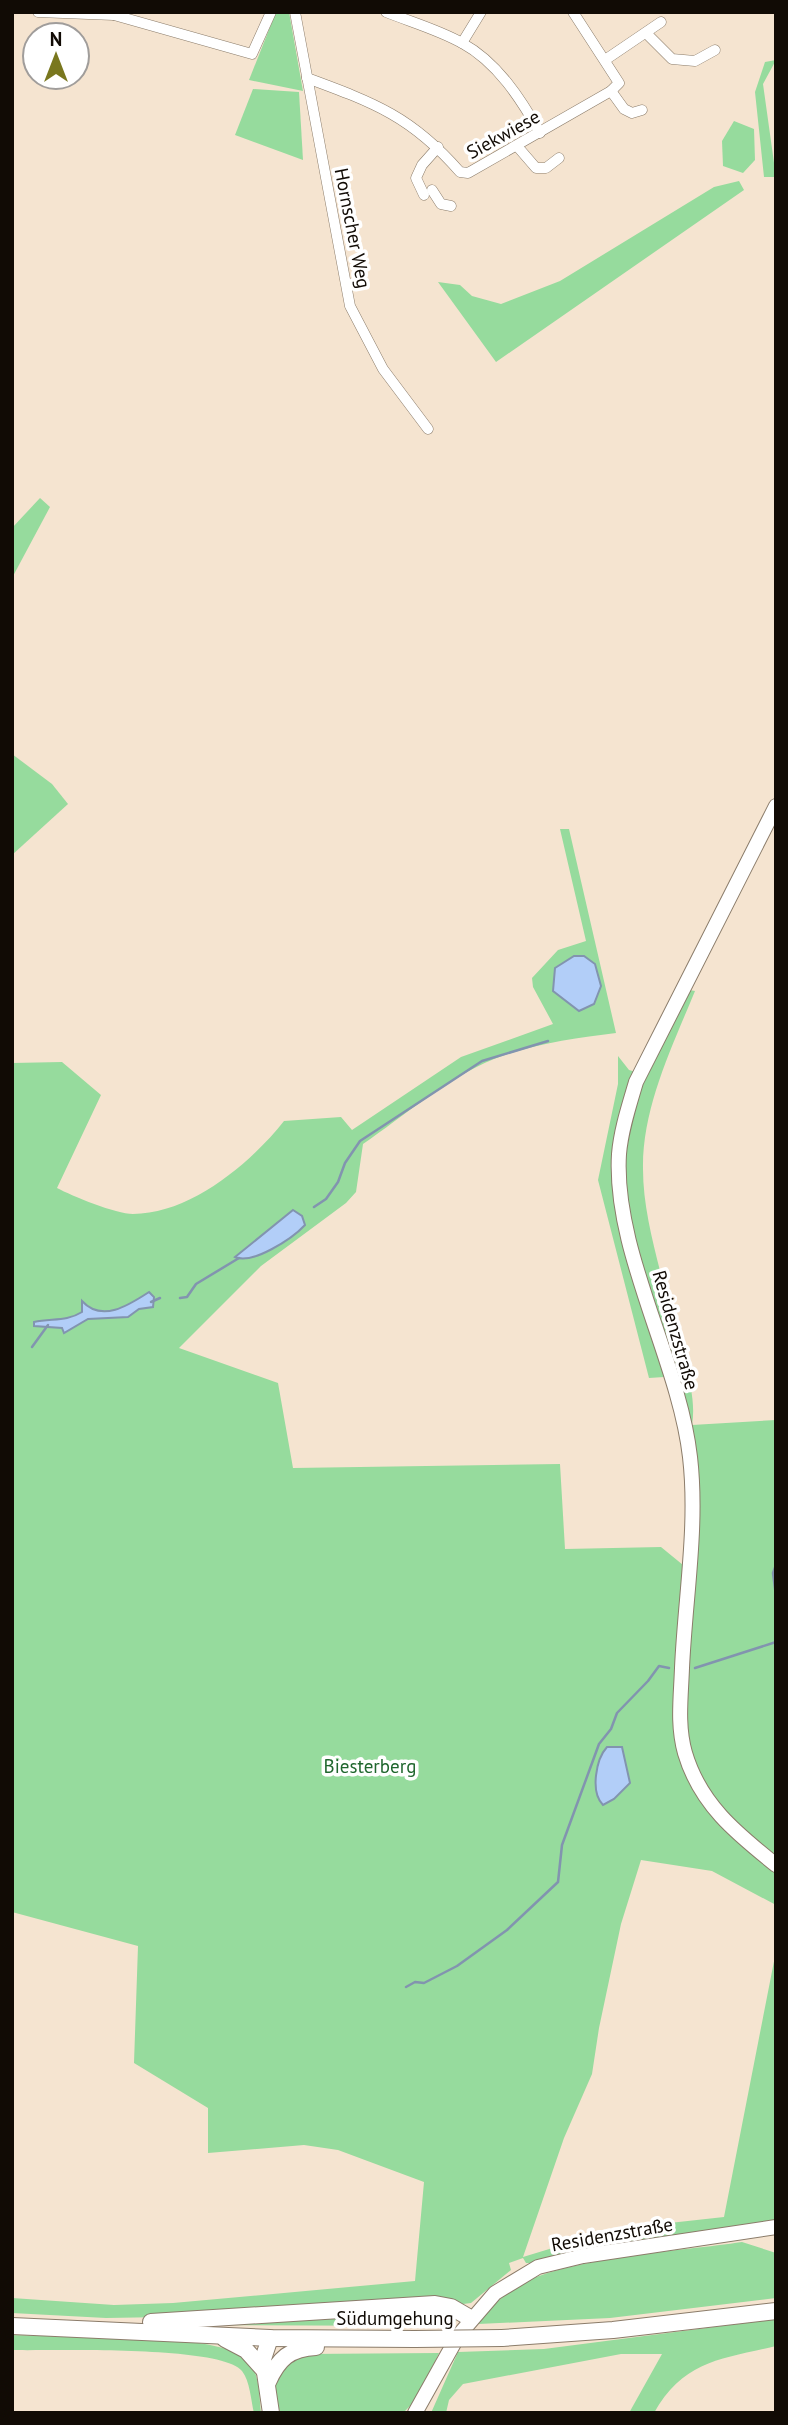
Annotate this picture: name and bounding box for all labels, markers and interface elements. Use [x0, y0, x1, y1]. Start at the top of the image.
north arrow [21, 21, 91, 91]
text: N [50, 27, 62, 51]
street label: Siekwiese [462, 104, 544, 164]
street label: Hornscher Weg [330, 166, 376, 290]
street label: Residenzstraße [647, 1268, 705, 1392]
park label: Biesterberg [324, 1754, 416, 1778]
street label: Residenzstraße [549, 2211, 675, 2257]
street label: Südumgehung [336, 2306, 454, 2330]

